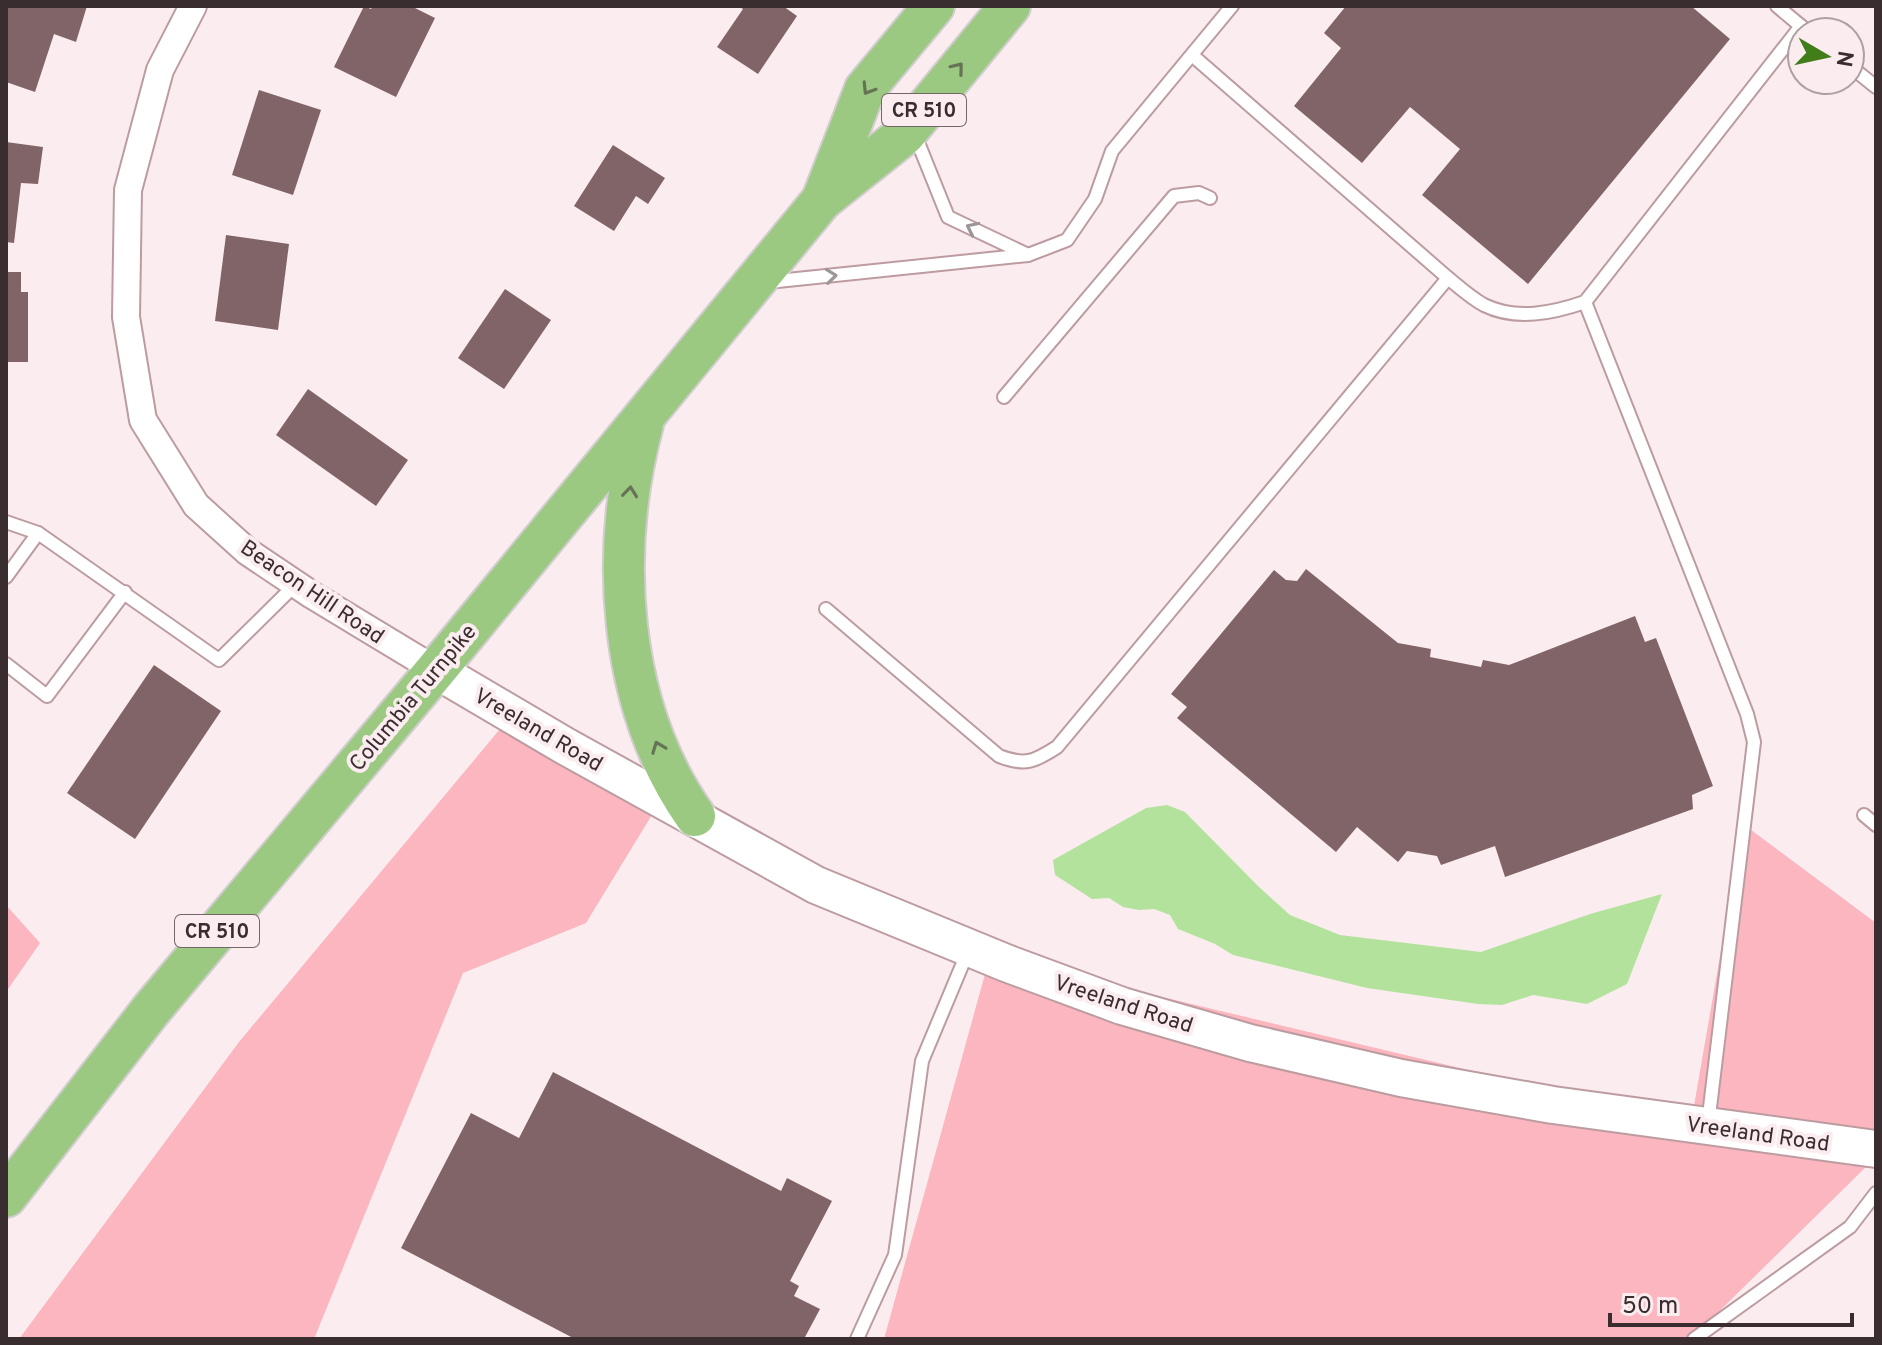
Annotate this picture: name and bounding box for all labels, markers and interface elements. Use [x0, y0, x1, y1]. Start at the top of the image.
north arrow [1786, 16, 1866, 96]
text: N [1829, 49, 1858, 69]
one-way arrow [949, 63, 963, 78]
one-way arrow [863, 80, 878, 94]
road number: CR 510 [882, 94, 966, 126]
one-way arrow [966, 222, 981, 238]
one-way arrow [824, 267, 837, 284]
one-way arrow [622, 485, 639, 498]
street label: Beacon Hill Road [235, 535, 389, 651]
street label: Columbia Turnpike [344, 620, 483, 778]
street label: Vreeland Road [468, 683, 607, 779]
one-way arrow [652, 741, 668, 755]
road number: CR 510 [175, 915, 259, 947]
street label: Vreeland Road [1050, 970, 1196, 1041]
street label: Vreeland Road [1684, 1112, 1831, 1159]
scale bar [1610, 1277, 1852, 1327]
text: 50 m [1622, 1292, 1678, 1322]

